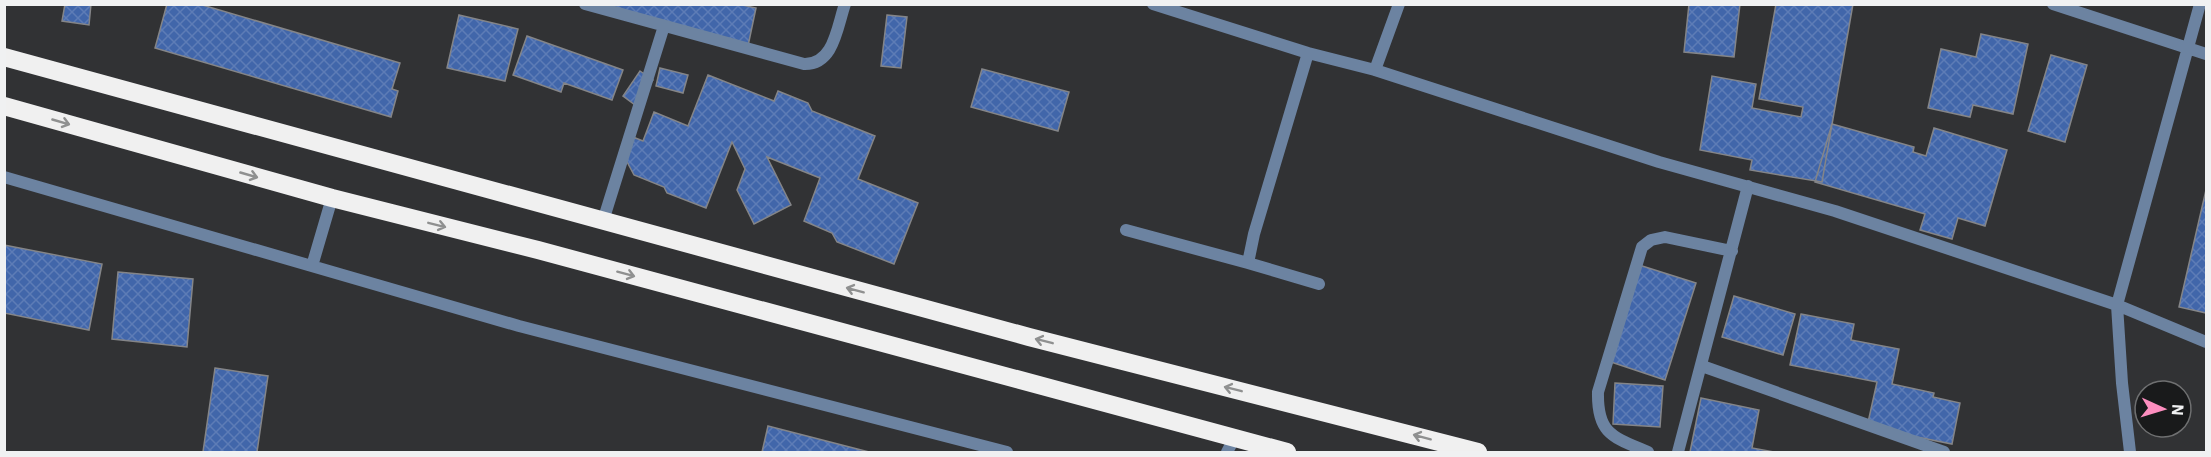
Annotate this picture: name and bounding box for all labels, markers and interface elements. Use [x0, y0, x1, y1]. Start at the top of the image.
one-way arrow [51, 117, 70, 128]
one-way arrow [239, 170, 258, 181]
one-way arrow [427, 219, 446, 231]
one-way arrow [616, 269, 635, 280]
one-way arrow [846, 284, 865, 296]
one-way arrow [1035, 334, 1054, 346]
north arrow [2133, 379, 2193, 439]
one-way arrow [1223, 383, 1242, 394]
text: N [2168, 404, 2188, 417]
one-way arrow [1412, 431, 1431, 443]

